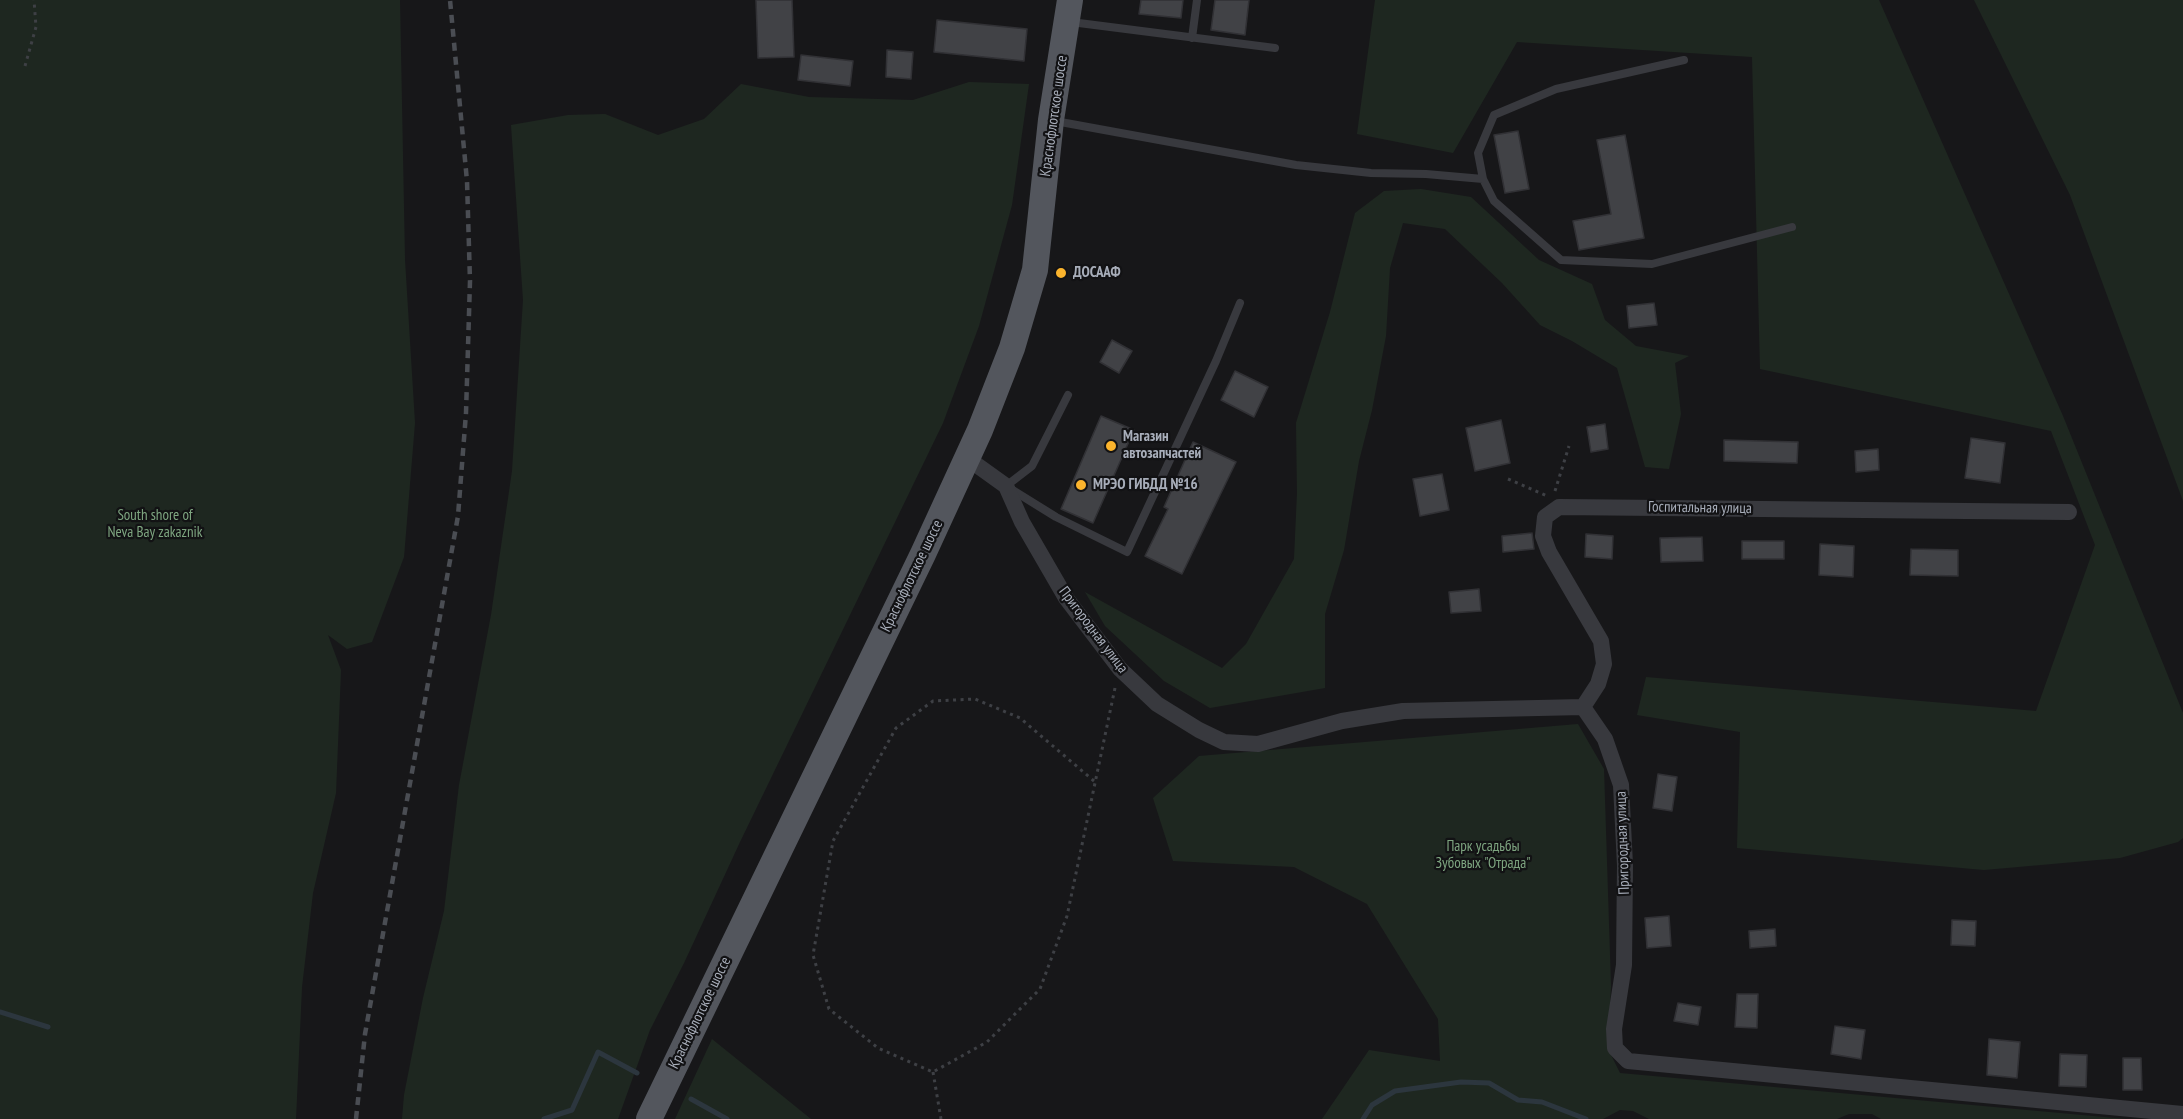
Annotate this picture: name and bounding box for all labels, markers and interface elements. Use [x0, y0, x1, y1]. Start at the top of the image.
street label: Краснофлотское шоссе [1037, 54, 1071, 178]
place label: ДОСААФ [1073, 264, 1120, 282]
marker: ДОСААФ [1054, 266, 1068, 280]
place label: Магазин автозапчастей [1123, 428, 1201, 463]
marker: Магазин автозапчастей [1104, 439, 1118, 453]
place label: МРЭО ГИБДД №16 [1093, 476, 1198, 494]
marker: МРЭО ГИБДД №16 [1074, 478, 1088, 492]
street label: Госпитальная улица [1648, 498, 1752, 518]
park label: South shore of Neva Bay zakaznik [107, 507, 203, 542]
street label: Краснофлотское шоссе [877, 517, 947, 635]
street label: Пригородная улица [1055, 583, 1131, 677]
street label: Пригородная улица [1612, 791, 1634, 895]
park label: Парк усадьбы Зубовых "Отрада" [1436, 838, 1530, 873]
street label: Краснофлотское шоссе [665, 954, 735, 1072]

